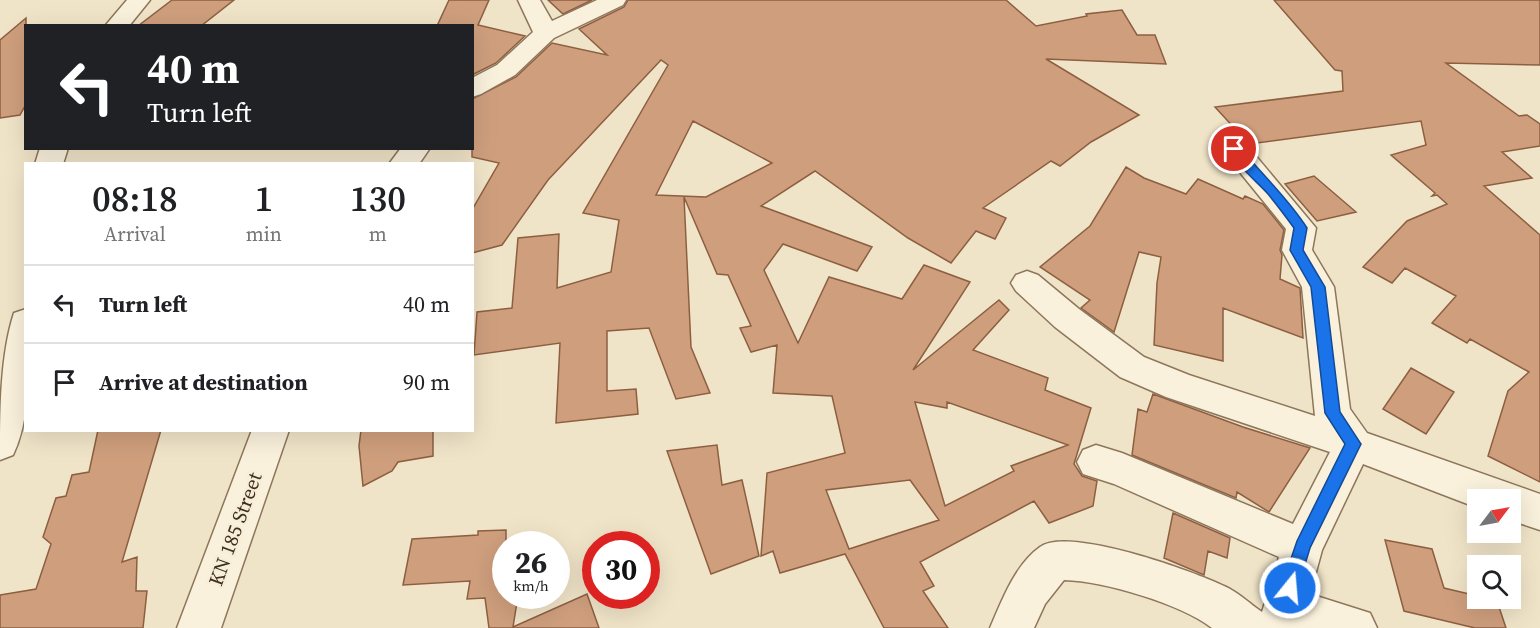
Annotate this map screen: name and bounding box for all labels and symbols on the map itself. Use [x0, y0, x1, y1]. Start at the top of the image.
pin [1208, 123, 1259, 174]
street label: KN 185 Street [201, 468, 269, 590]
north arrow [1467, 489, 1521, 543]
speed limit sign: 30 [582, 531, 660, 609]
position arrow [1258, 556, 1322, 620]

